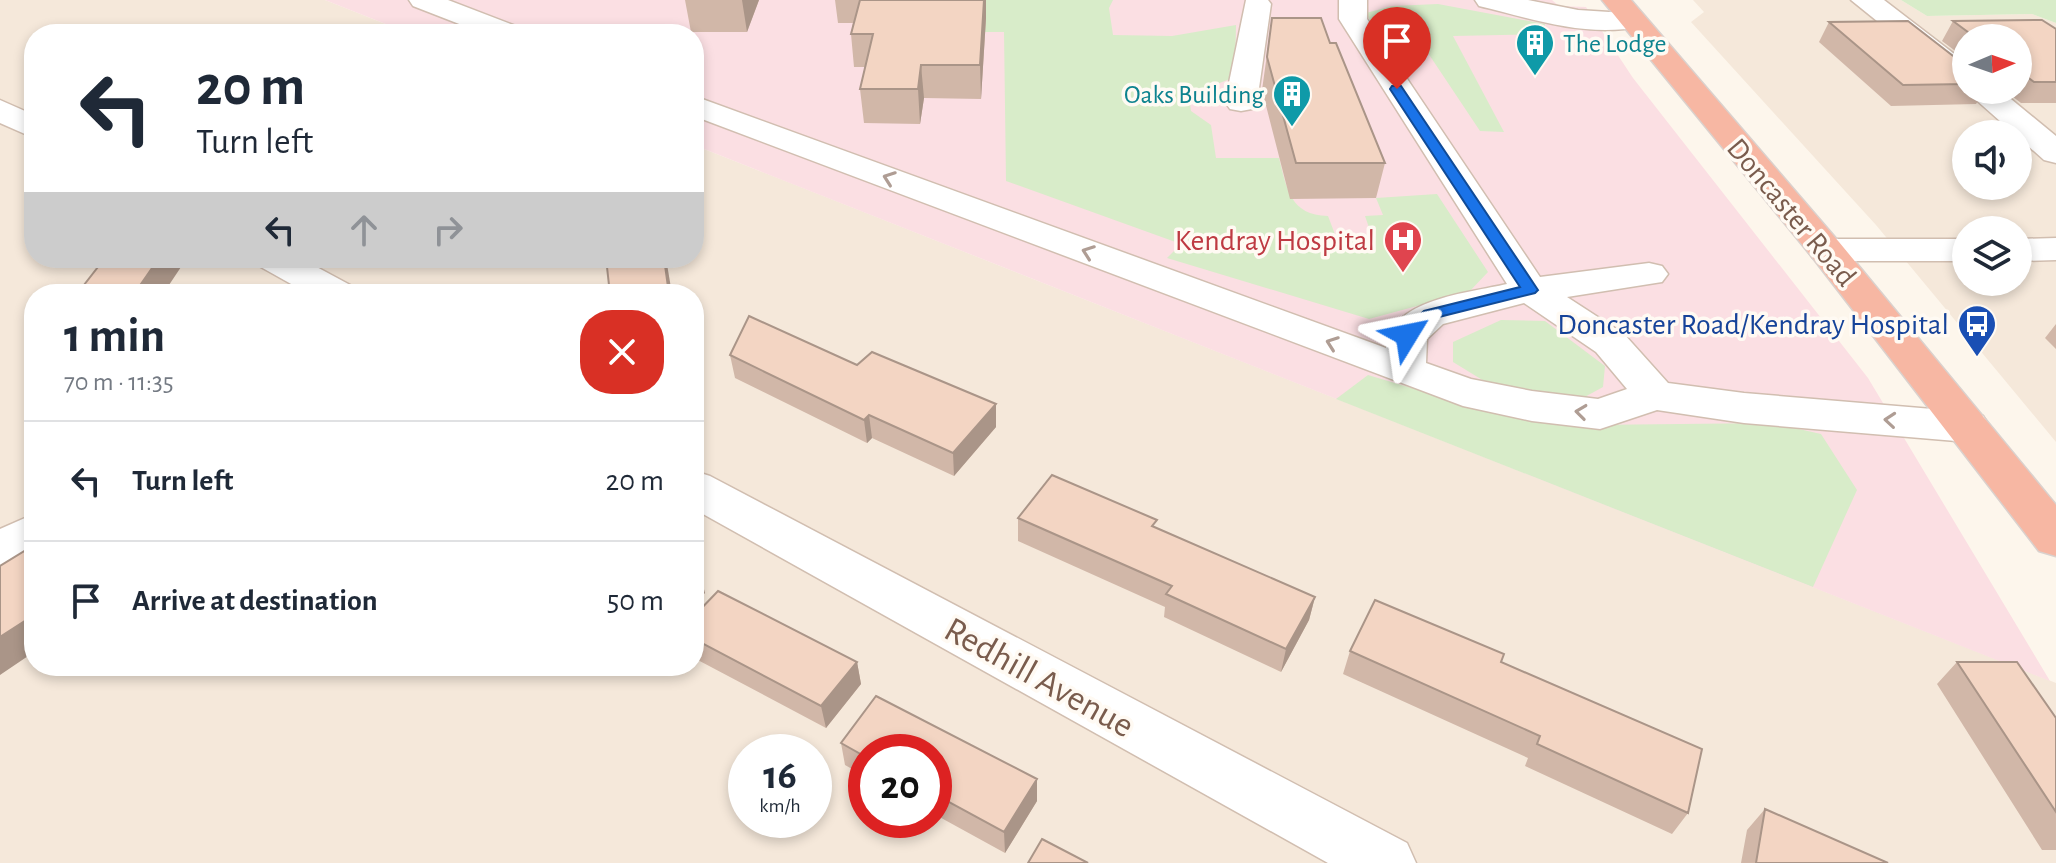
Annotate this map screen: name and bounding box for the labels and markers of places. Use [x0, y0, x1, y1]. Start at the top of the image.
pin [1363, 7, 1431, 89]
building icon: The Lodge [1514, 22, 1556, 77]
place label: The Lodge [1563, 31, 1667, 57]
building icon: Oaks Building [1271, 73, 1313, 128]
place label: Oaks Building [1124, 82, 1264, 108]
hospital icon: Kendray Hospital [1382, 219, 1424, 274]
place label: Kendray Hospital [1175, 226, 1375, 256]
bus stop icon: Doncaster Road/Kendray Hospital [1956, 303, 1998, 358]
place label: Doncaster Road/Kendray Hospital [1557, 310, 1949, 340]

